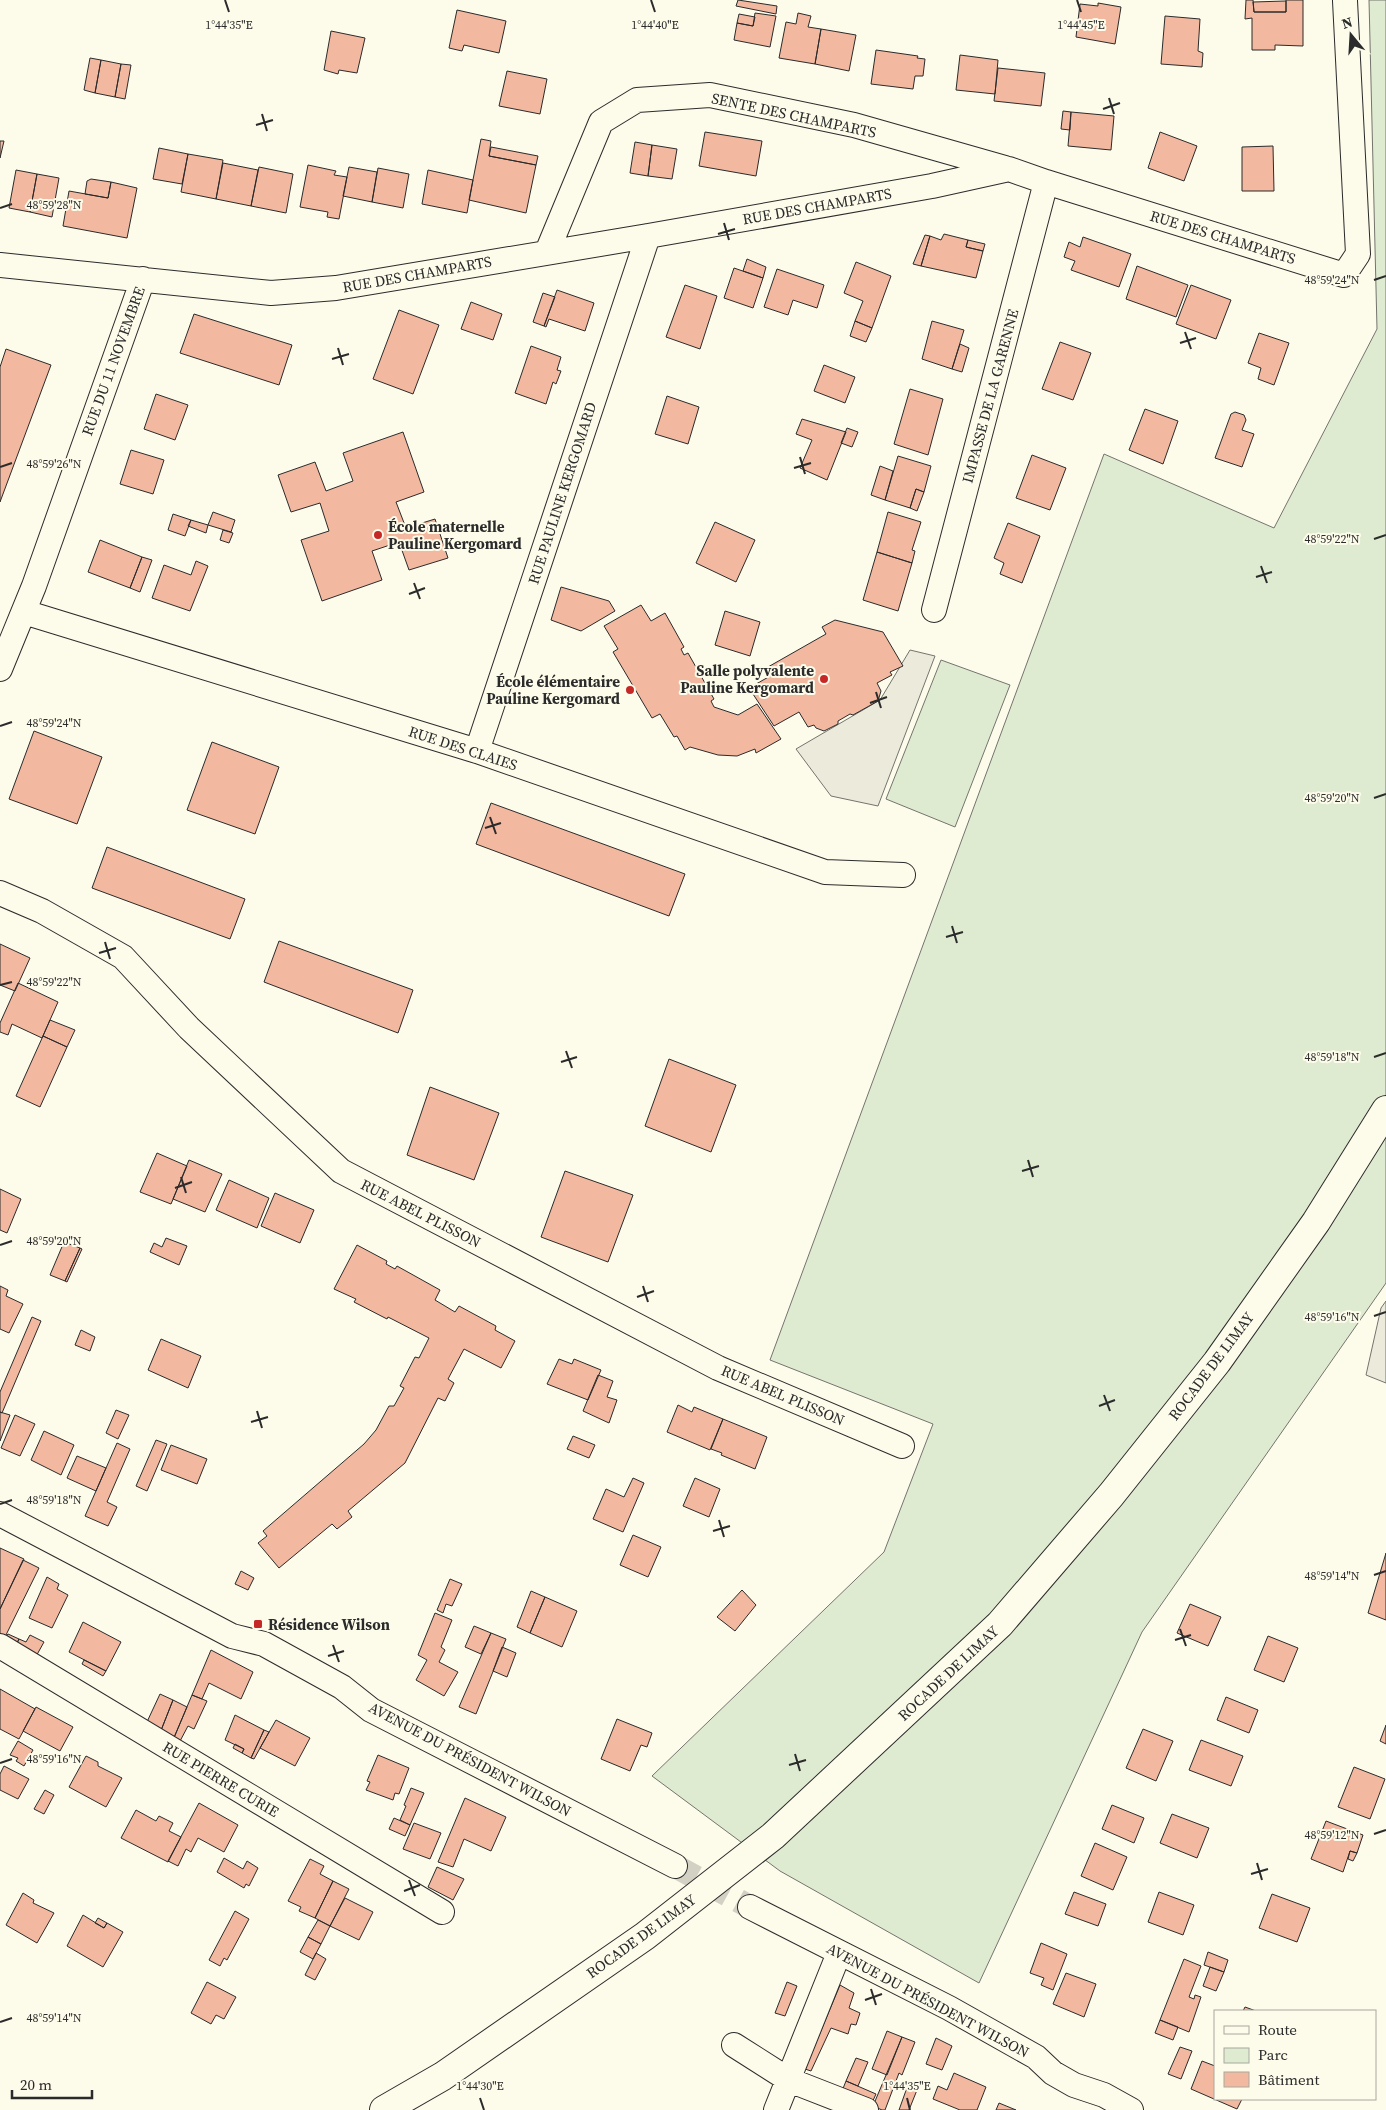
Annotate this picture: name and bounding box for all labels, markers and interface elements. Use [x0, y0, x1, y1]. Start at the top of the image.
north arrow [1326, 10, 1376, 60]
text: N [1339, 12, 1355, 34]
text: 1°44'35"E [205, 17, 253, 33]
text: 1°44'40"E [631, 17, 679, 33]
text: 1°44'45"E [1057, 17, 1105, 33]
street label: SENTE DES CHAMPARTS [710, 87, 879, 143]
street label: RUE DES CHAMPARTS [741, 182, 894, 229]
text: 48°59'28"N [26, 197, 82, 213]
street label: RUE DES CHAMPARTS [1148, 205, 1299, 269]
street label: RUE DES CHAMPARTS [341, 250, 494, 297]
text: 48°59'24"N [1304, 272, 1360, 288]
street label: RUE DU 11 NOVEMBRE [76, 284, 150, 438]
street label: IMPASSE DE LA GARENNE [957, 307, 1023, 485]
street label: RUE PAULINE KERGOMARD [523, 399, 601, 587]
text: 48°59'26"N [26, 456, 82, 472]
place label: École maternelle Pauline Kergomard [388, 516, 522, 554]
marker: École maternelle Pauline Kergomard [372, 529, 384, 541]
text: 48°59'22"N [1304, 531, 1360, 547]
place label: Salle polyvalente Pauline Kergomard [680, 660, 814, 698]
place label: École élémentaire Pauline Kergomard [486, 671, 620, 709]
marker: Salle polyvalente Pauline Kergomard [818, 673, 830, 685]
marker: École élémentaire Pauline Kergomard [624, 684, 636, 696]
text: 48°59'24"N [26, 715, 82, 731]
street label: RUE DES CLAIES [406, 720, 520, 776]
text: 48°59'20"N [1304, 790, 1360, 806]
text: 48°59'22"N [26, 974, 82, 990]
text: 48°59'18"N [1304, 1049, 1360, 1065]
street label: RUE ABEL PLISSON [357, 1174, 485, 1252]
text: 48°59'20"N [26, 1233, 82, 1249]
street label: ROCADE DE LIMAY [1163, 1307, 1259, 1425]
text: 48°59'16"N [1304, 1309, 1360, 1325]
street label: RUE ABEL PLISSON [718, 1359, 848, 1431]
text: 48°59'18"N [26, 1492, 82, 1508]
text: 48°59'14"N [1304, 1568, 1360, 1584]
place label: Résidence Wilson [268, 1614, 390, 1635]
marker: Résidence Wilson [252, 1618, 264, 1630]
street label: ROCADE DE LIMAY [893, 1620, 1003, 1725]
street label: AVENUE DU PRÉSIDENT WILSON [365, 1697, 575, 1821]
street label: RUE PIERRE CURIE [159, 1736, 283, 1822]
text: 48°59'16"N [26, 1751, 82, 1767]
text: 48°59'12"N [1304, 1827, 1360, 1843]
street label: ROCADE DE LIMAY [582, 1889, 700, 1983]
street label: AVENUE DU PRÉSIDENT WILSON [823, 1938, 1033, 2062]
text: 48°59'14"N [26, 2010, 82, 2026]
legend [1214, 2010, 1376, 2100]
text: Route [1258, 2019, 1297, 2040]
text: Parc [1258, 2044, 1288, 2065]
scale bar [12, 2068, 92, 2100]
text: Bâtiment [1258, 2069, 1320, 2090]
text: 20 m [20, 2074, 52, 2095]
text: 1°44'30"E [456, 2078, 504, 2094]
text: 1°44'35"E [883, 2078, 931, 2094]

